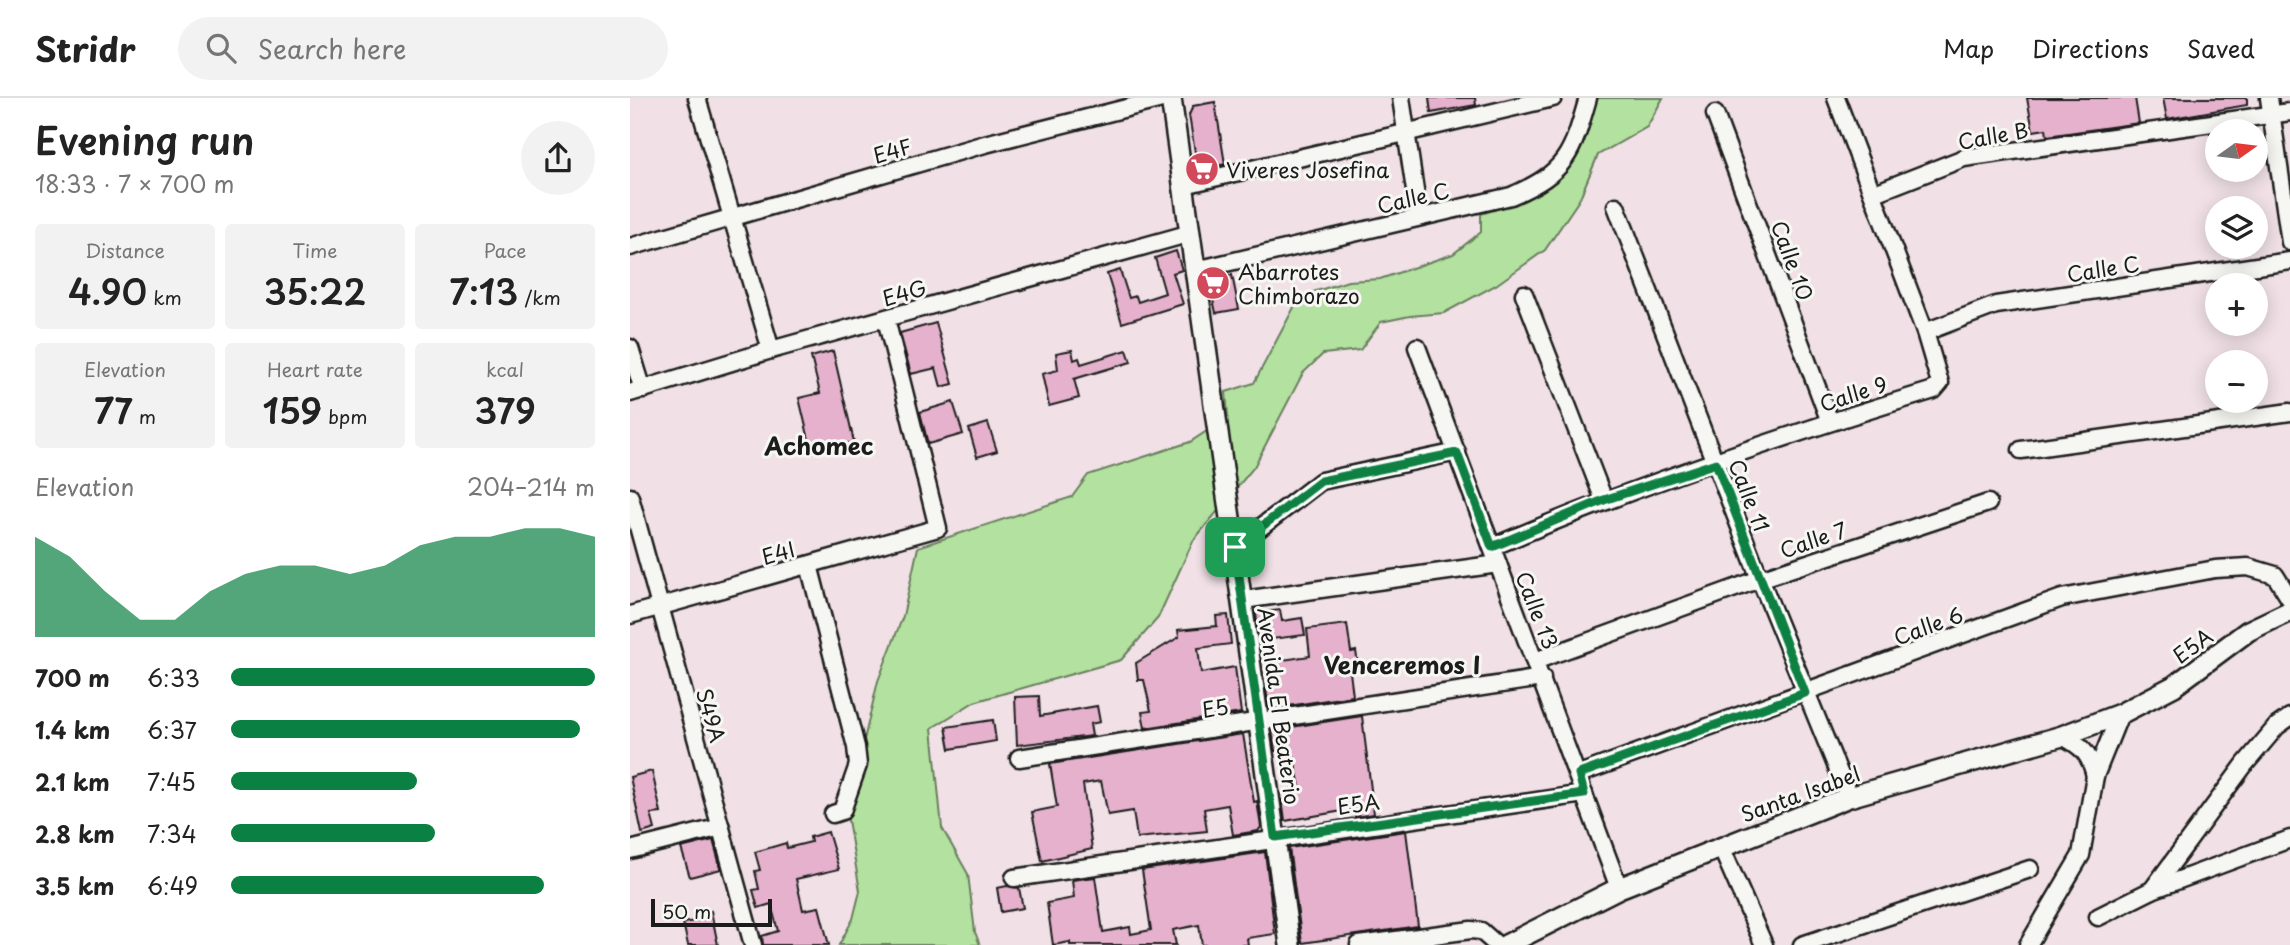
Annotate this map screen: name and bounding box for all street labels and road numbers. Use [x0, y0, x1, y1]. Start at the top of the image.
street label: Calle B [1955, 113, 2031, 157]
street label: E4F [869, 129, 915, 171]
street label: Calle C [1374, 173, 1452, 221]
street label: Calle 10 [1764, 216, 1822, 304]
street label: Calle C [2064, 246, 2142, 290]
street label: E4G [878, 270, 930, 314]
street label: Calle 9 [1815, 367, 1891, 419]
street label: Calle 11 [1722, 454, 1778, 536]
street label: Calle 7 [1775, 513, 1851, 565]
street label: E4I [757, 532, 799, 572]
street label: Calle 13 [1509, 566, 1567, 654]
street label: Calle 6 [1889, 598, 1967, 652]
street label: Avenida El Beaterio [1250, 605, 1310, 807]
street label: E5A [2165, 619, 2219, 670]
street label: S49A [689, 684, 735, 746]
street label: E5 [1199, 689, 1231, 725]
street label: Santa Isabel [1736, 757, 1864, 829]
street label: E5A [1335, 784, 1381, 822]

